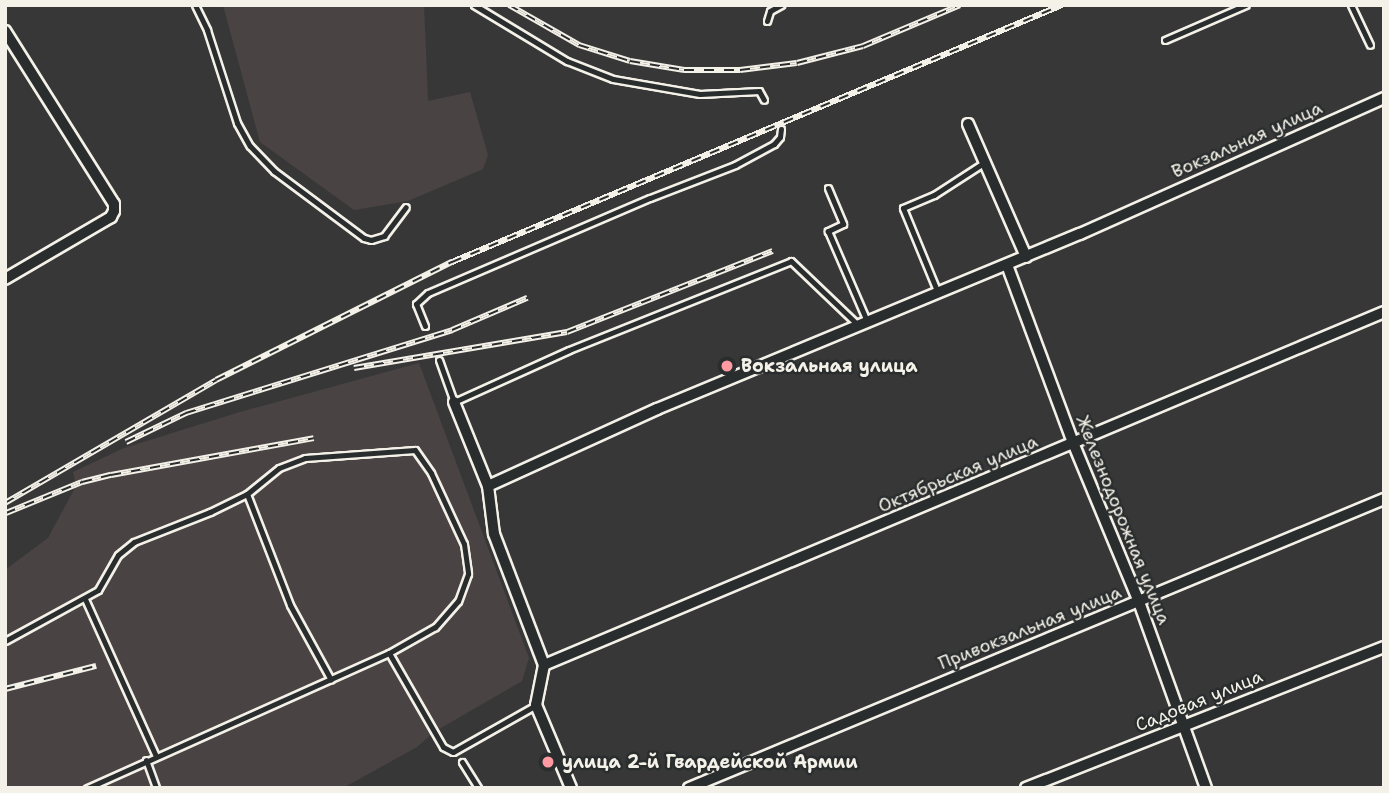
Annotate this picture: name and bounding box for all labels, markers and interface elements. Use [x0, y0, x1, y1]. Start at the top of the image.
street label: Вокзальная улица [1168, 97, 1326, 183]
place label: Вокзальная улица [741, 355, 918, 377]
marker: Вокзальная улица [719, 358, 735, 374]
street label: Железнодорожная улица [1071, 412, 1175, 628]
street label: Октябрьская улица [875, 431, 1041, 517]
street label: Привокзальная улица [935, 581, 1125, 675]
street label: Садовая улица [1132, 666, 1266, 736]
place label: улица 2-й Гвардейской Армии [562, 751, 858, 773]
marker: улица 2-й Гвардейской Армии [540, 754, 556, 770]

